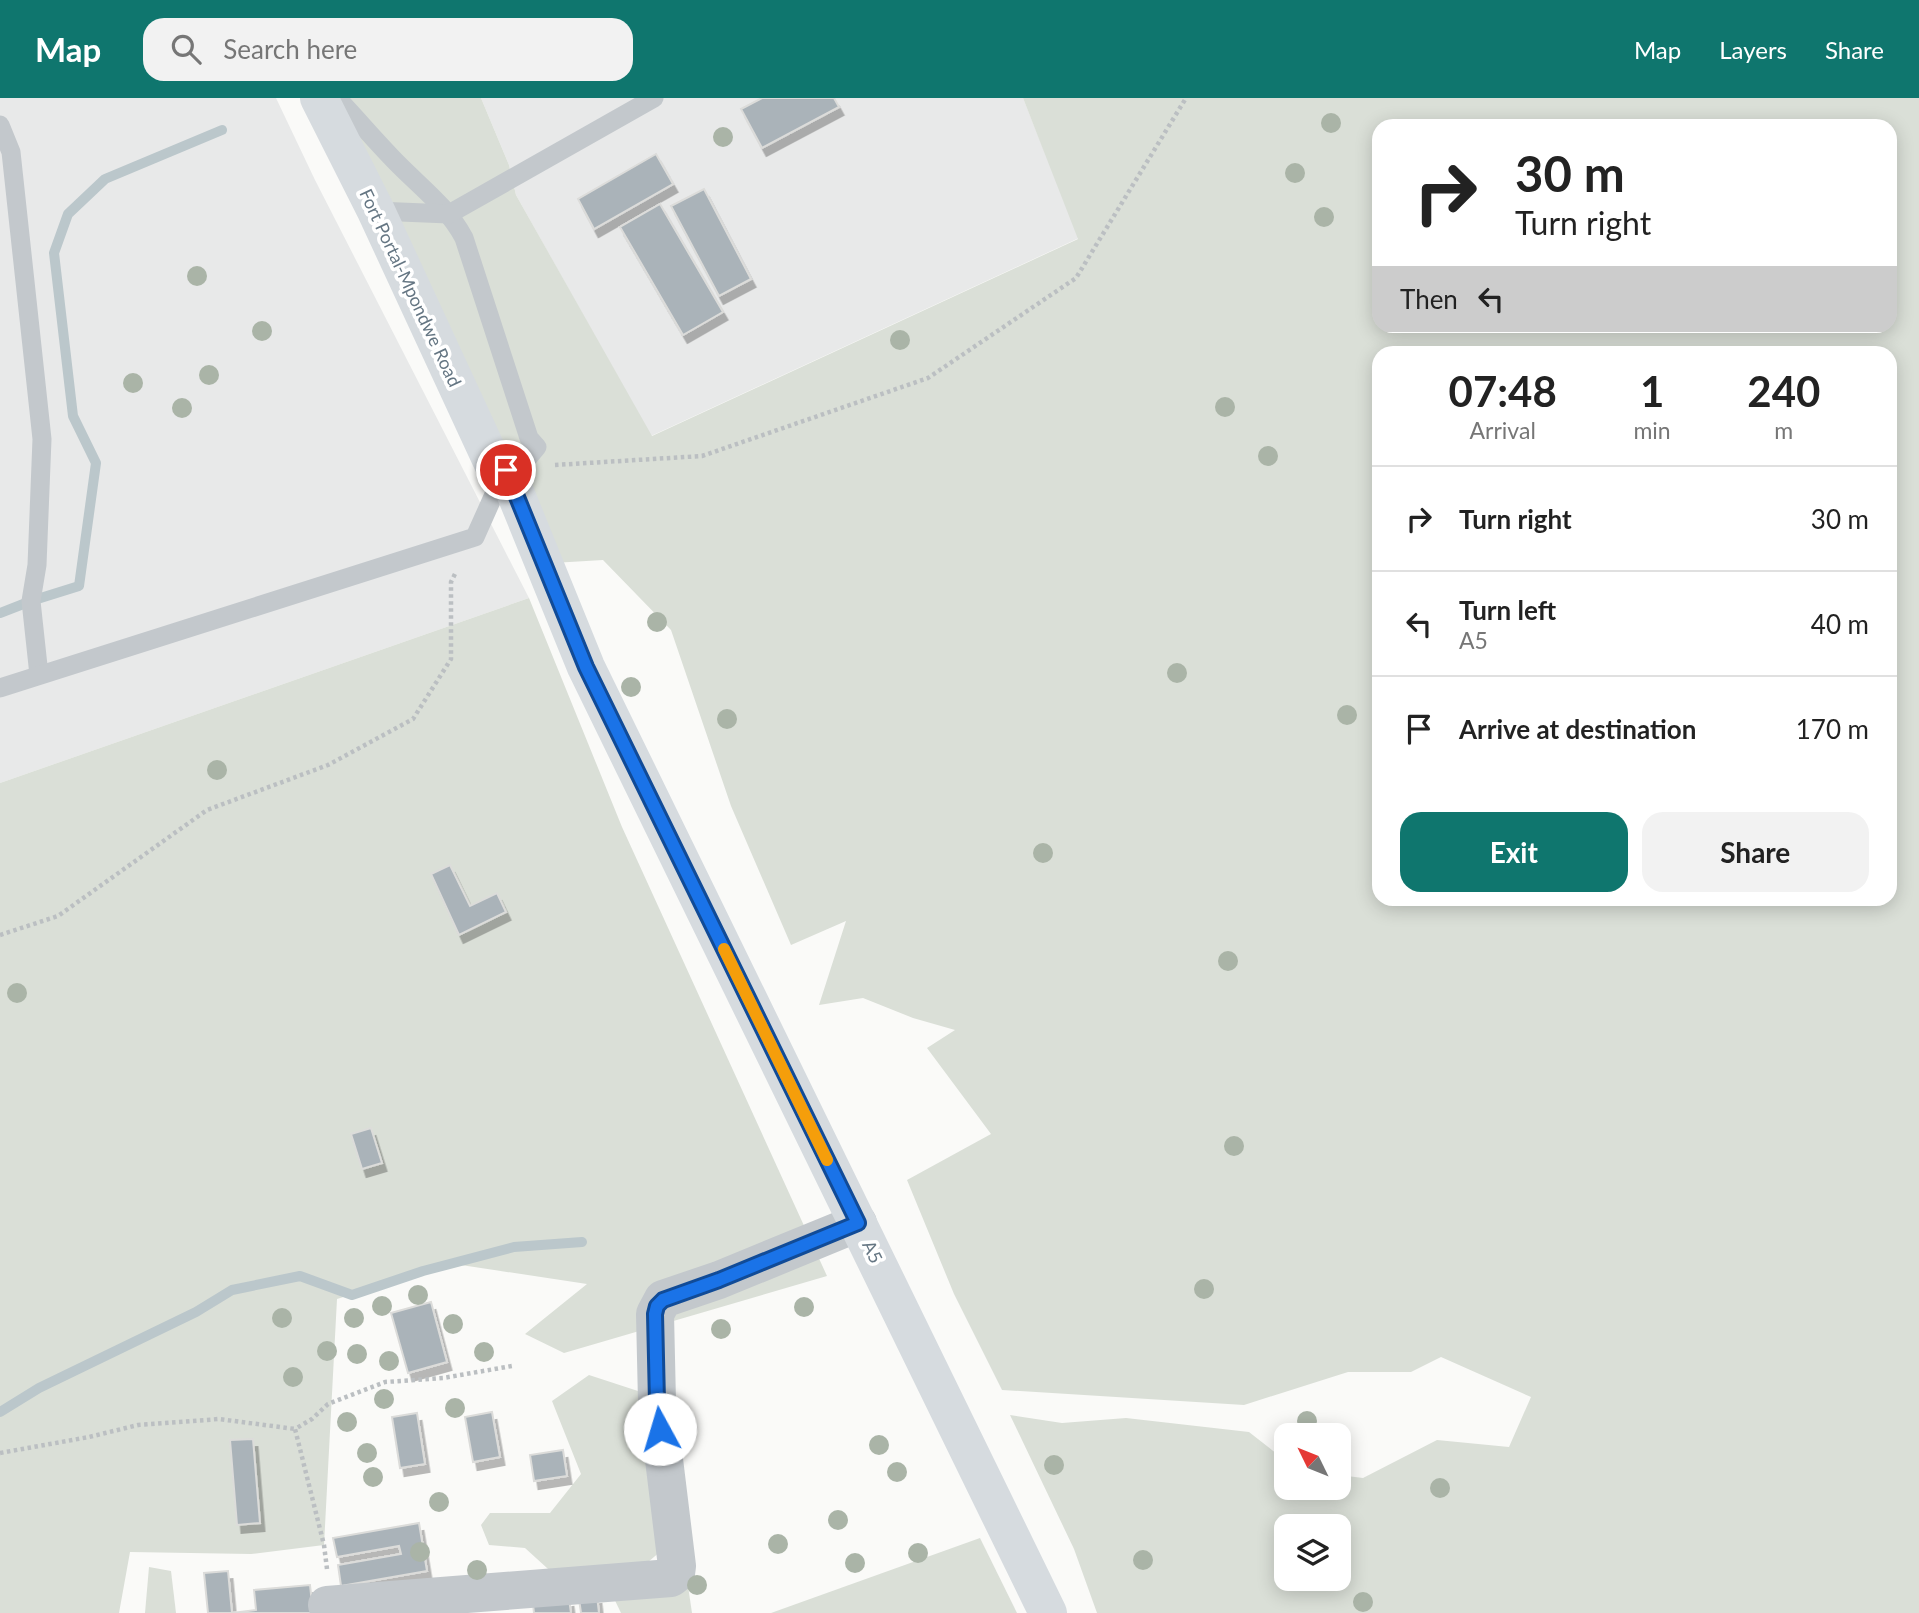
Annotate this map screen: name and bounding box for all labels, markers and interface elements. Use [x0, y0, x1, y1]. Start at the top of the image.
search box [143, 18, 633, 81]
text: Map [35, 29, 101, 69]
icon: search [167, 30, 205, 68]
text: Search here [223, 33, 357, 65]
text: Map [1634, 35, 1681, 64]
text: Layers [1719, 35, 1787, 64]
text: Share [1825, 35, 1884, 64]
text: 30 m [1515, 144, 1625, 202]
icon: right [1400, 147, 1491, 238]
street label: Fort Portal-Mpondwe Road [355, 185, 466, 390]
text: Turn right [1515, 203, 1651, 242]
icon: left [1472, 280, 1510, 318]
text: Then [1400, 283, 1458, 315]
text: 07:48 [1449, 366, 1557, 416]
text: 1 [1640, 366, 1664, 416]
text: 240 [1747, 366, 1820, 416]
text: Arrival [1470, 416, 1536, 444]
text: min [1633, 416, 1671, 444]
text: m [1774, 416, 1793, 444]
pin [476, 440, 536, 500]
icon: arrive [487, 451, 525, 489]
icon: right [1400, 500, 1438, 538]
text: Turn right [1459, 503, 1572, 535]
text: 30 m [1811, 503, 1869, 535]
text: Turn left [1459, 594, 1556, 626]
icon: left [1400, 605, 1438, 643]
text: 40 m [1811, 608, 1869, 640]
text: A5 [1459, 626, 1488, 654]
icon: arrive [1400, 710, 1438, 748]
text: Arrive at destination [1459, 713, 1696, 745]
text: 170 m [1796, 713, 1869, 745]
button: Exit [1400, 812, 1628, 892]
button: Share [1642, 812, 1869, 892]
street label: A5 [858, 1237, 888, 1267]
position arrow [623, 1392, 697, 1466]
north arrow [1274, 1423, 1351, 1500]
map controls [1274, 1423, 1351, 1591]
button: layers [1274, 1514, 1351, 1591]

